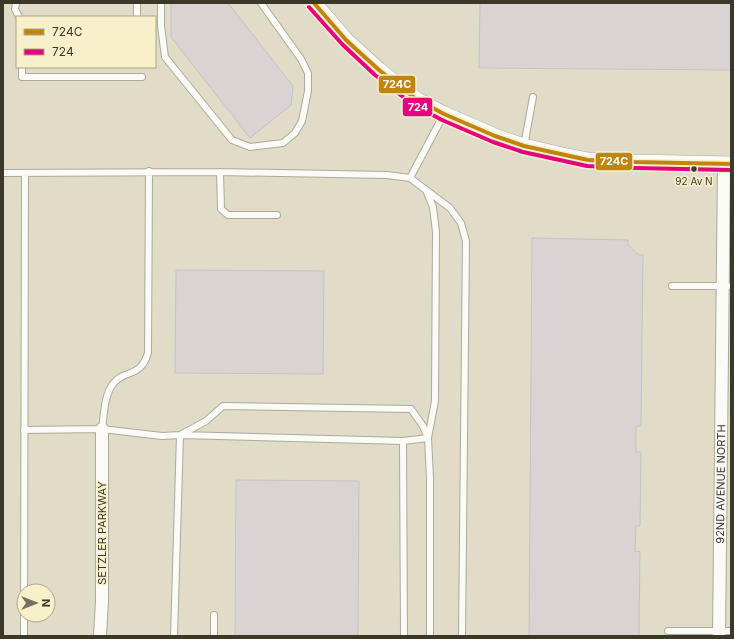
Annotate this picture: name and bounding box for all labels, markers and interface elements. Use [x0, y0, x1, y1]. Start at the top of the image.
legend [16, 16, 156, 68]
text: 724C [52, 24, 83, 39]
text: 724 [52, 44, 74, 59]
line badge: 724C [378, 75, 416, 94]
text: 724C [383, 77, 411, 91]
line badge: 724 [402, 97, 433, 117]
text: 724 [408, 100, 428, 114]
line badge: 724C [595, 152, 633, 171]
text: 724C [600, 154, 628, 168]
marker: 92 Av N [689, 164, 699, 174]
place label: 92 Av N [675, 175, 713, 187]
street label: 92ND AVENUE NORTH [713, 424, 728, 544]
street label: SETZLER PARKWAY [95, 481, 109, 585]
north arrow [16, 583, 56, 623]
text: N [39, 599, 53, 607]

